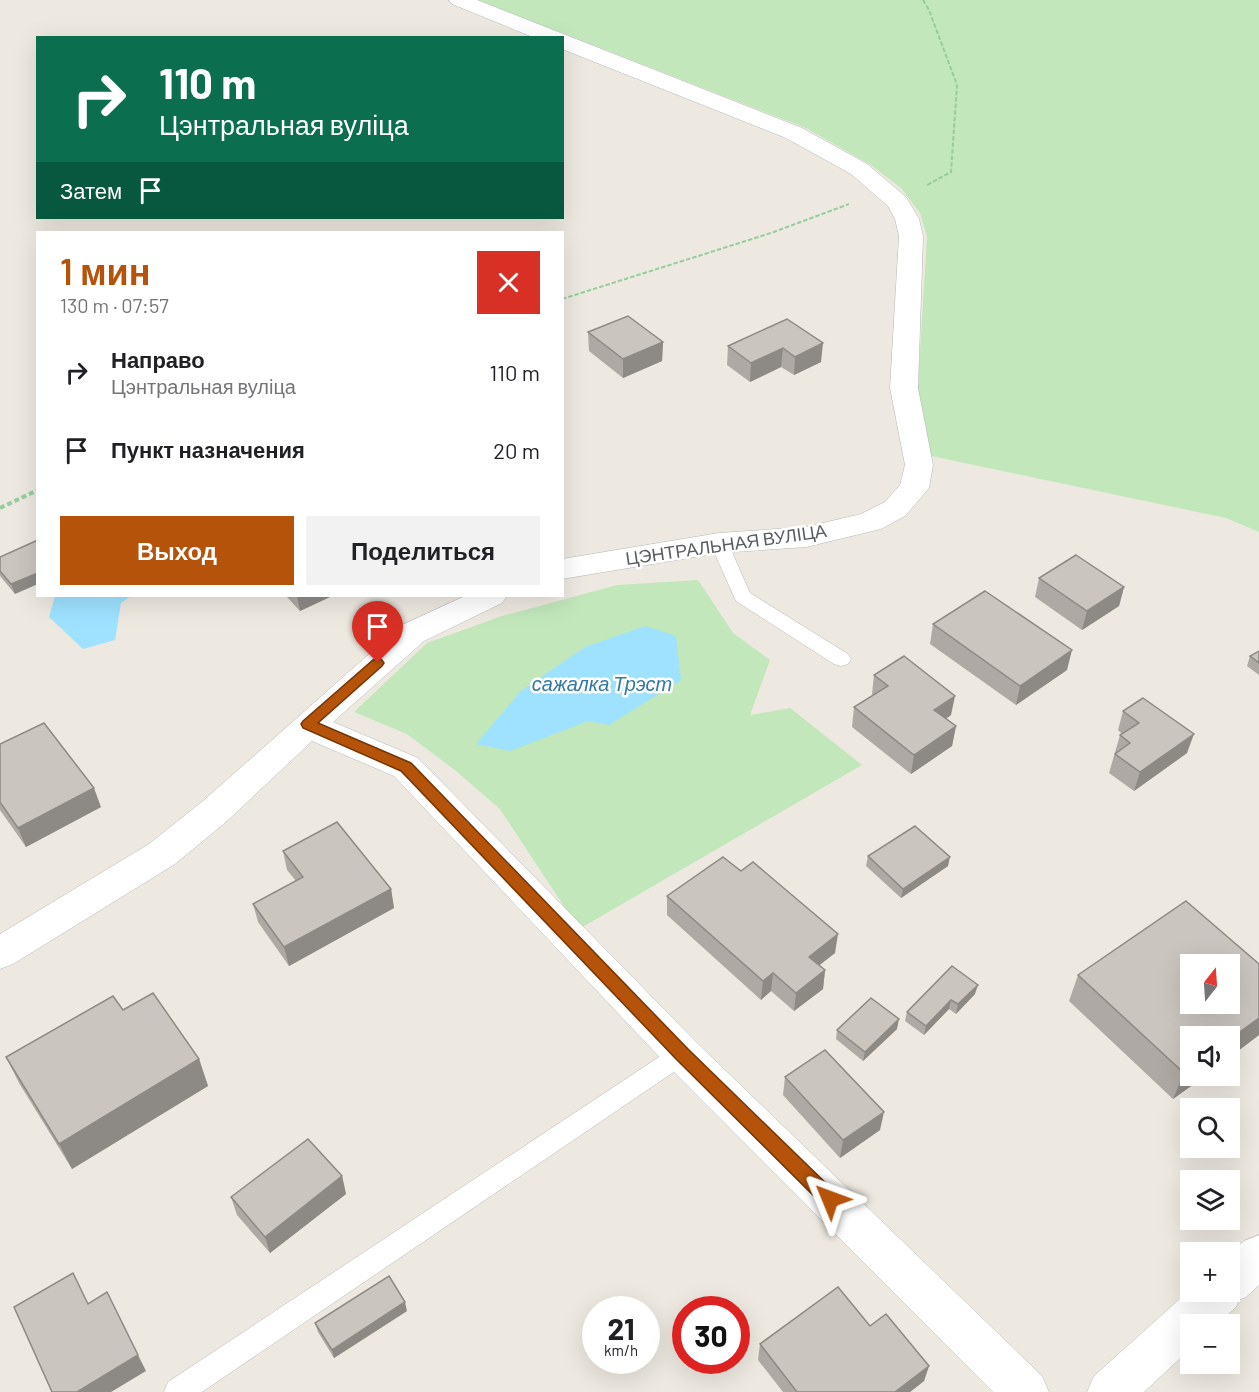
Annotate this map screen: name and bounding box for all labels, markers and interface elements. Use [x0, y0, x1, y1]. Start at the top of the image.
text: 110 m [159, 57, 256, 107]
icon: right [60, 60, 138, 138]
text: Цэнтральная вуліца [159, 108, 409, 140]
icon: arrive [134, 174, 167, 207]
text: Затем [60, 177, 122, 203]
text: 1 мин [60, 249, 150, 292]
button: close [477, 251, 540, 314]
text: 130 m · 07:57 [60, 293, 169, 317]
text: Направо [111, 346, 205, 372]
icon: right [60, 356, 93, 389]
text: 110 m [490, 359, 540, 385]
text: Цэнтральная вуліца [111, 374, 296, 398]
icon: arrive [60, 434, 93, 467]
text: Пункт назначения [111, 436, 305, 462]
text: 20 m [493, 437, 540, 463]
button: Выход [60, 516, 294, 585]
button: Поделиться [306, 516, 540, 585]
street label: ЦЭНТРАЛЬНАЯ ВУЛІЦА [624, 519, 828, 569]
pin [352, 601, 403, 663]
icon: arrive [361, 610, 394, 643]
water label: сажалка Трэст [532, 671, 672, 695]
north arrow [1180, 954, 1240, 1014]
map controls [1180, 954, 1240, 1374]
button: sound [1180, 1026, 1240, 1086]
button: search [1180, 1098, 1240, 1158]
position arrow [798, 1167, 862, 1231]
button: layers [1180, 1170, 1240, 1230]
button: + [1180, 1242, 1240, 1302]
speed limit sign: 30 [672, 1296, 750, 1374]
text: 21 [607, 1310, 635, 1346]
button: − [1180, 1314, 1240, 1374]
text: km/h [604, 1341, 638, 1359]

